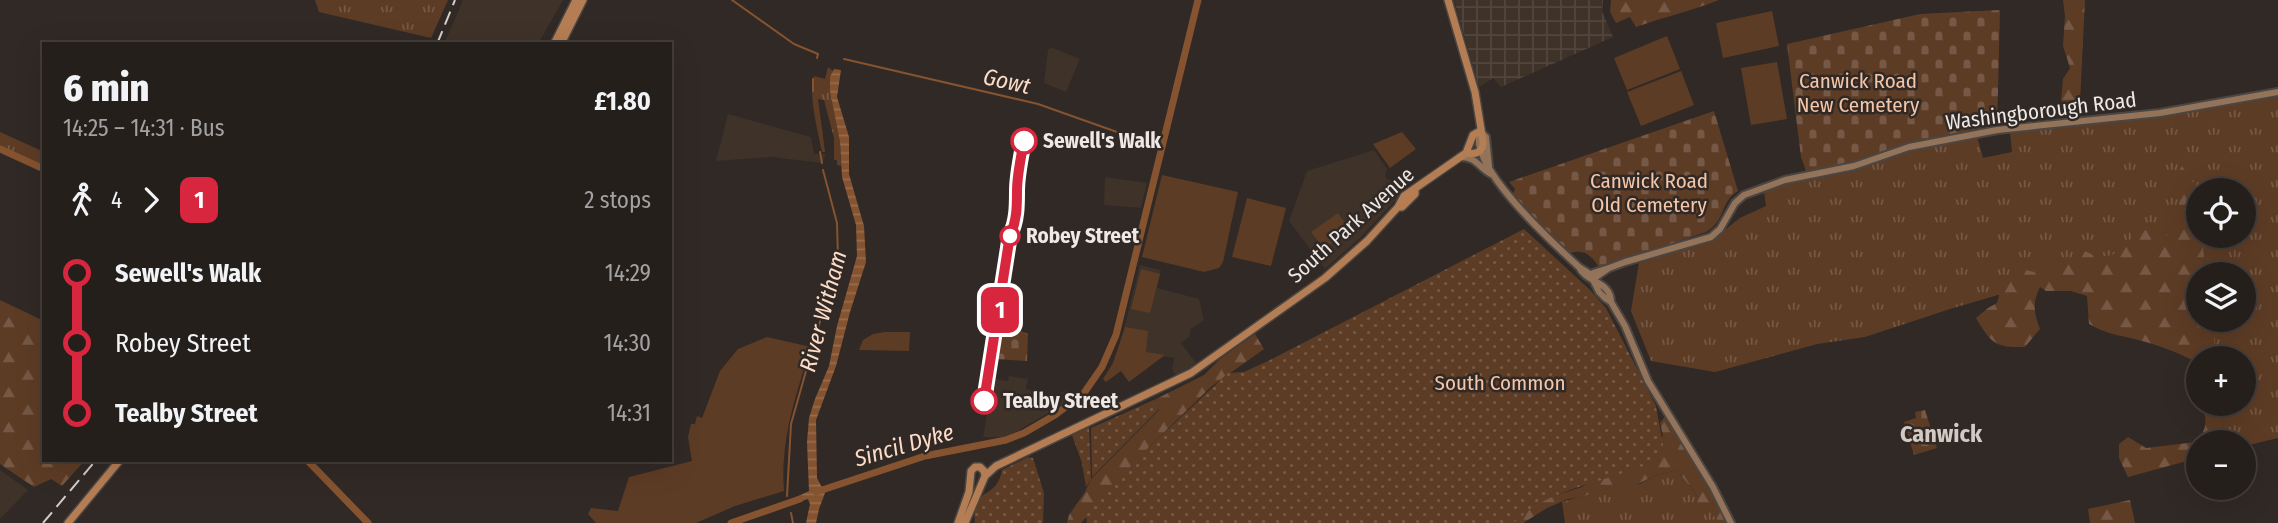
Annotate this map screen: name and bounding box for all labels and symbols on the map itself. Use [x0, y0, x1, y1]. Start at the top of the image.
water label: Gowt [981, 62, 1034, 100]
park label: Canwick Road New Cemetery [1797, 68, 1920, 118]
street label: Washingborough Road [1944, 86, 2138, 136]
marker: Sewell's Walk [1011, 128, 1037, 154]
place label: Sewell's Walk [1043, 128, 1161, 154]
street label: South Park Avenue [1283, 162, 1419, 288]
park label: Canwick Road Old Cemetery [1590, 168, 1708, 218]
place label: Robey Street [1026, 223, 1140, 249]
marker: Robey Street [1000, 226, 1020, 246]
water label: River Witham [793, 247, 853, 375]
line badge: 1 [977, 287, 1023, 333]
park label: South Common [1434, 370, 1566, 396]
marker: Tealby Street [971, 388, 997, 414]
place label: Tealby Street [1003, 388, 1119, 414]
water label: Sincil Dyke [850, 417, 957, 473]
district label: Canwick [1900, 420, 1983, 448]

